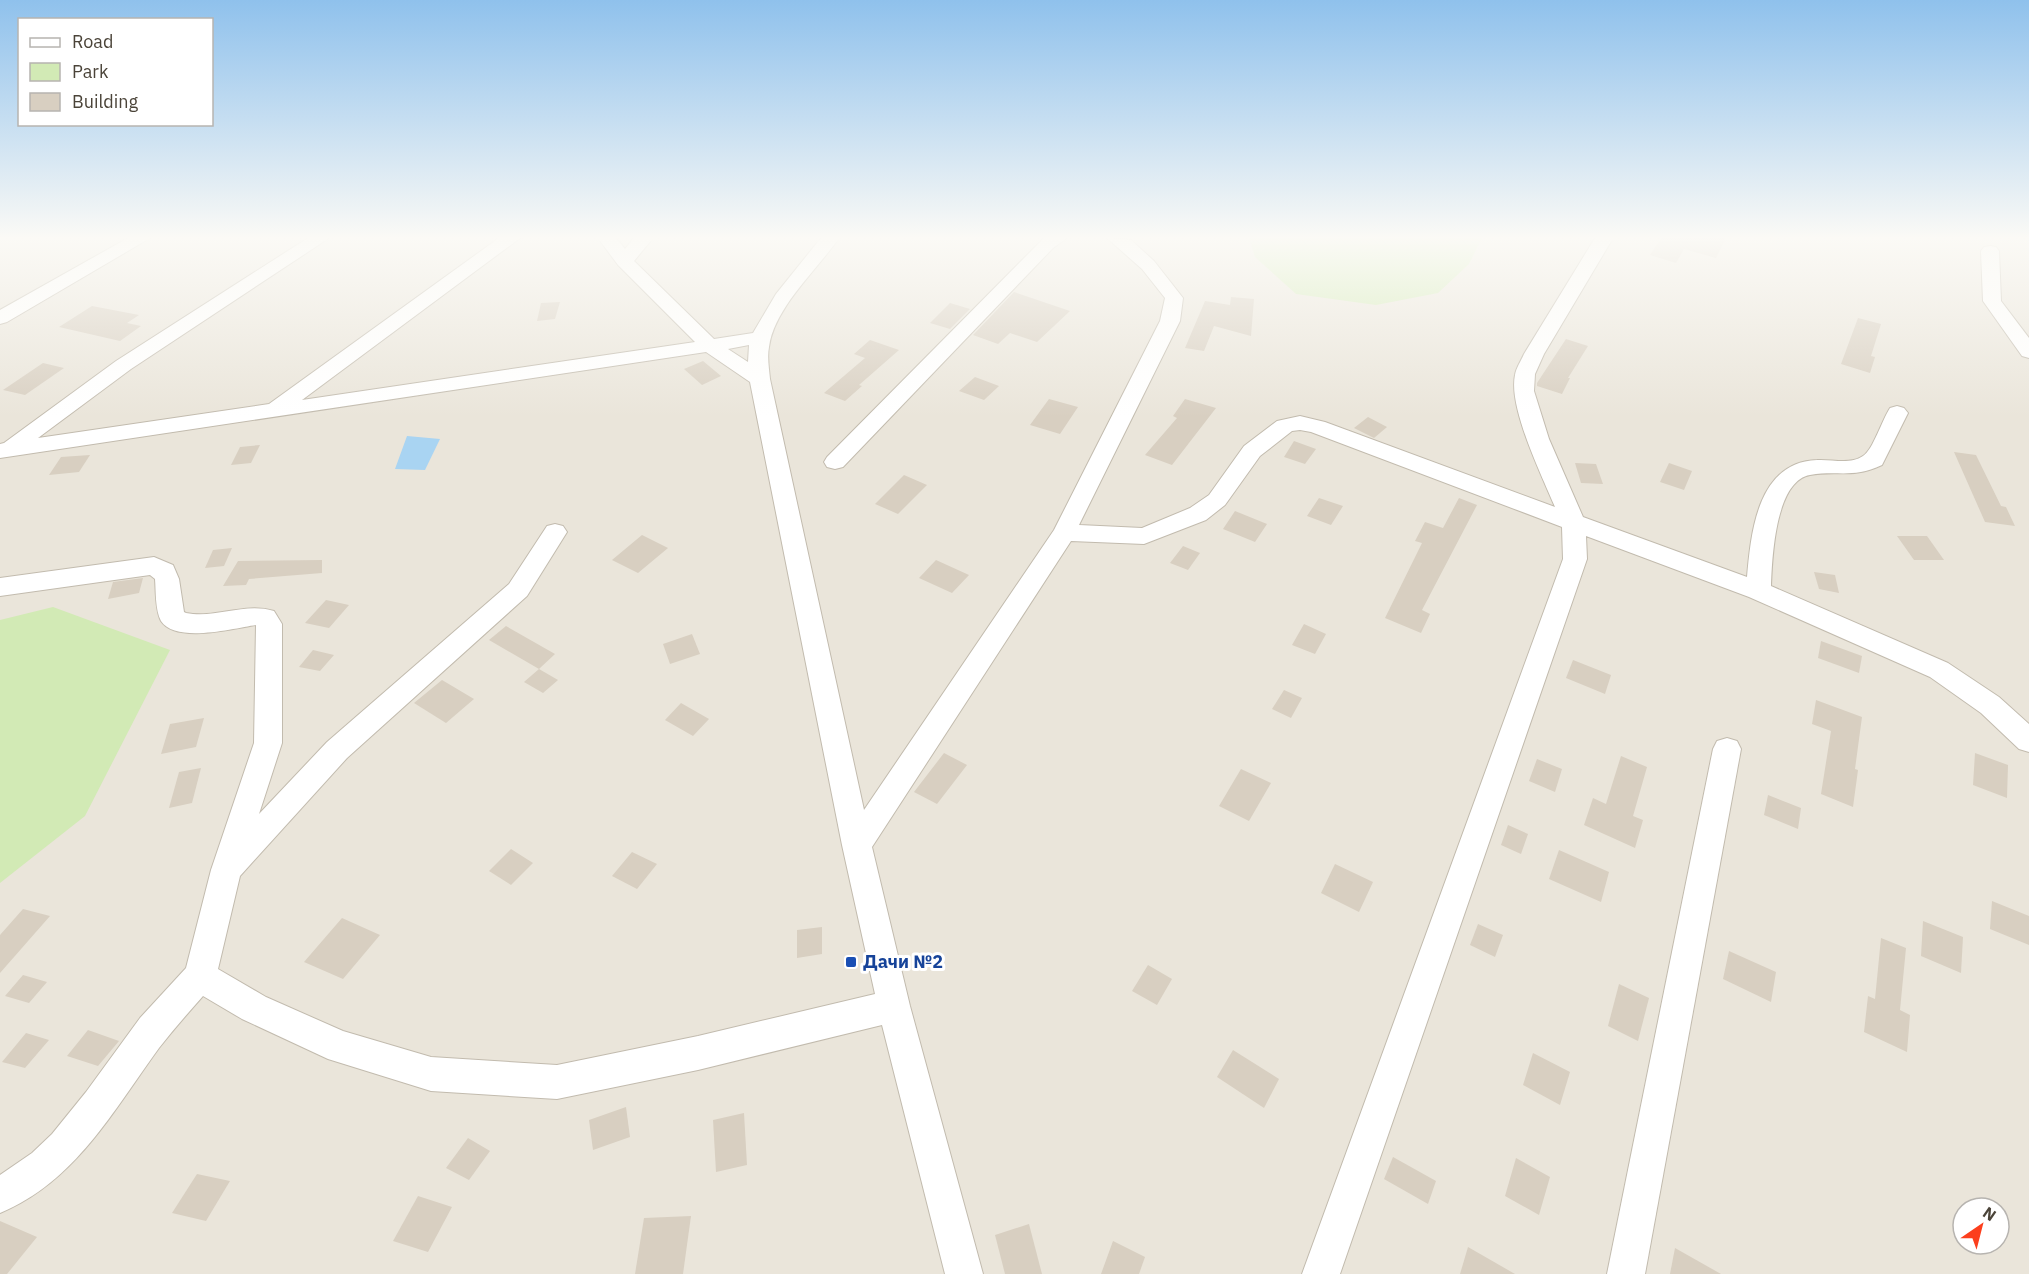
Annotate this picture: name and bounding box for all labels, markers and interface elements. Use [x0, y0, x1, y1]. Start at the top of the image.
legend [18, 18, 213, 126]
text: Road [72, 30, 113, 53]
text: Park [72, 60, 109, 83]
text: Building [72, 90, 139, 113]
place label: Дачи №2 [863, 950, 943, 973]
marker: Дачи №2 [844, 955, 858, 969]
north arrow [1951, 1196, 2011, 1256]
text: N [1979, 1202, 2000, 1225]

